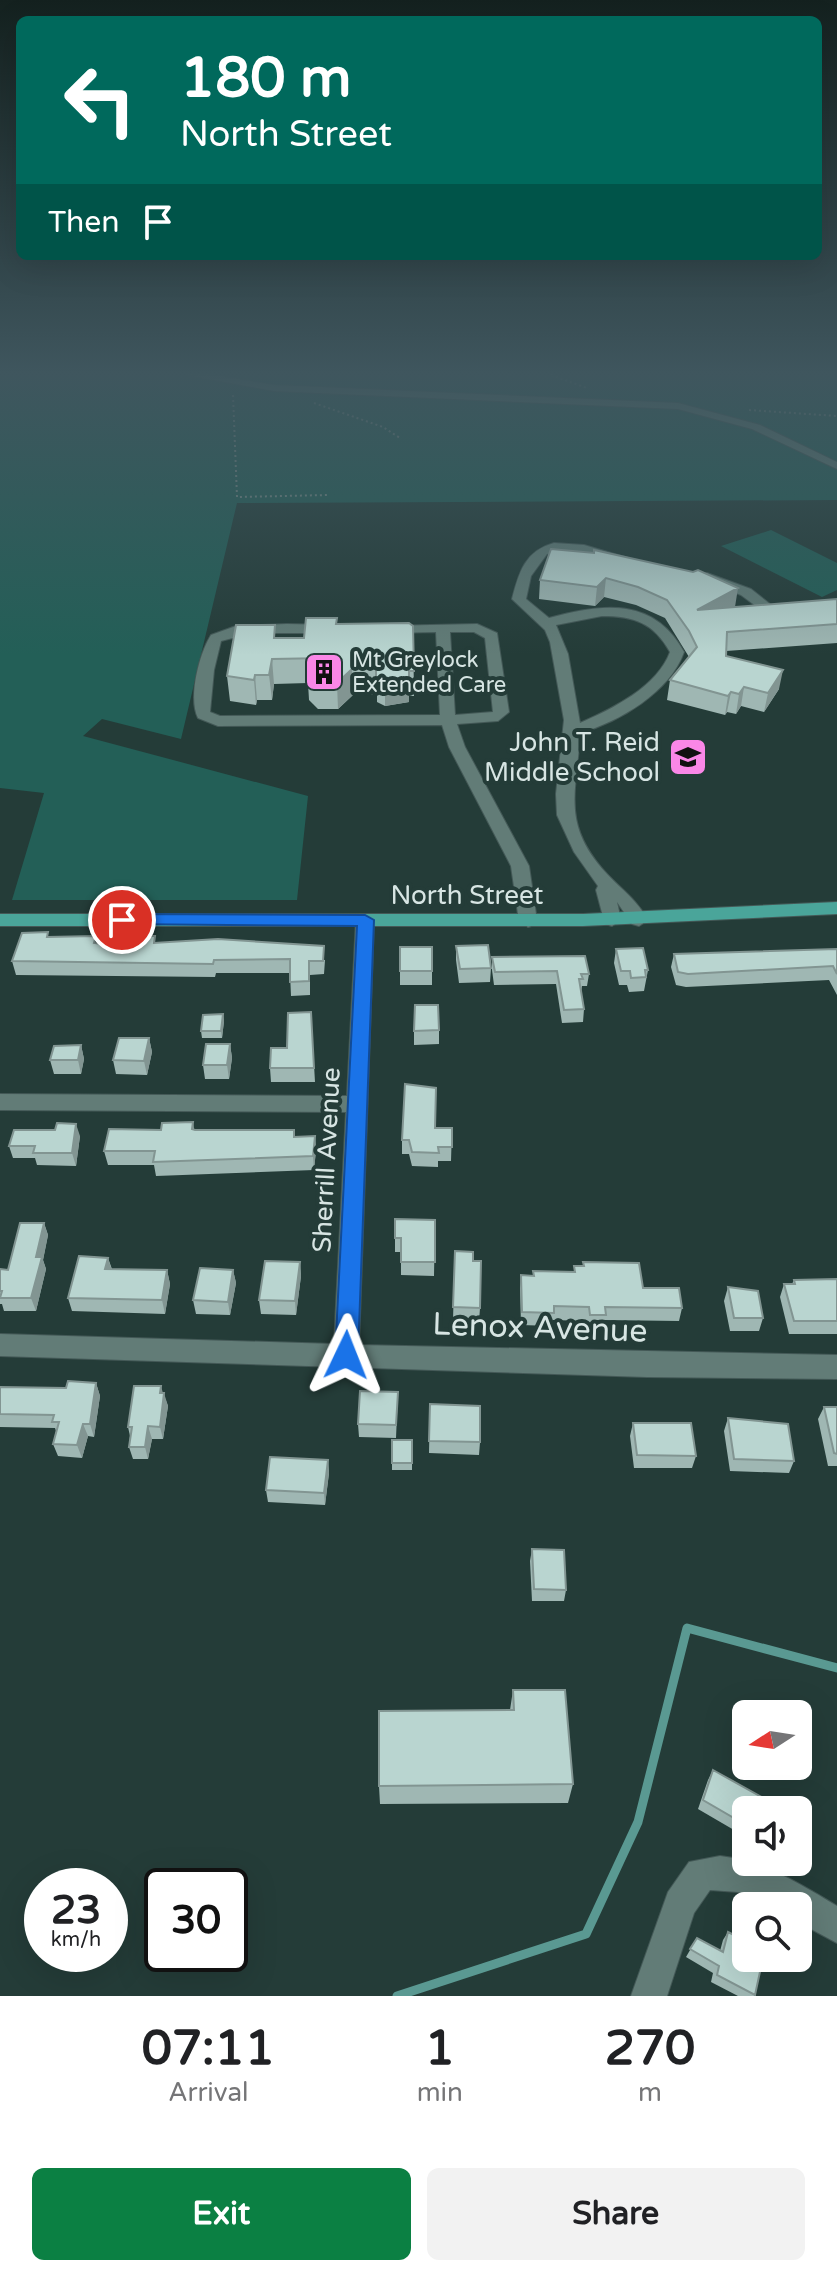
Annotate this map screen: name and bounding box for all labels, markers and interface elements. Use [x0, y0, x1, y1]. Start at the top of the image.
text: 180 m [180, 45, 351, 112]
icon: left [48, 48, 152, 152]
text: North Street [180, 113, 392, 156]
icon: arrive [136, 200, 180, 244]
text: Then [48, 204, 120, 241]
place label: Mt Greylock Extended Care [352, 647, 506, 698]
building icon: Mt Greylock Extended Care [303, 651, 345, 693]
place label: John T. Reid Middle School [484, 727, 660, 788]
school or university icon: John T. Reid Middle School [667, 736, 709, 778]
street label: North Street [390, 880, 544, 911]
pin [88, 886, 156, 954]
icon: arrive [100, 898, 144, 942]
street label: Sherrill Avenue [306, 1067, 347, 1253]
street label: Lenox Avenue [432, 1305, 648, 1351]
position arrow [304, 1313, 388, 1397]
north arrow [732, 1700, 812, 1780]
map controls [732, 1700, 812, 1972]
button: sound [732, 1796, 812, 1876]
speed limit sign: 30 [144, 1868, 248, 1972]
text: 23 [51, 1886, 101, 1934]
button: search [732, 1892, 812, 1972]
text: km/h [51, 1928, 101, 1952]
text: 07:11 [142, 2020, 275, 2078]
text: 1 [425, 2020, 455, 2078]
text: 270 [605, 2020, 695, 2078]
text: Arrival [168, 2077, 249, 2108]
text: min [417, 2077, 463, 2108]
text: m [638, 2077, 662, 2108]
button: Exit [32, 2168, 411, 2260]
button: Share [427, 2168, 805, 2260]

